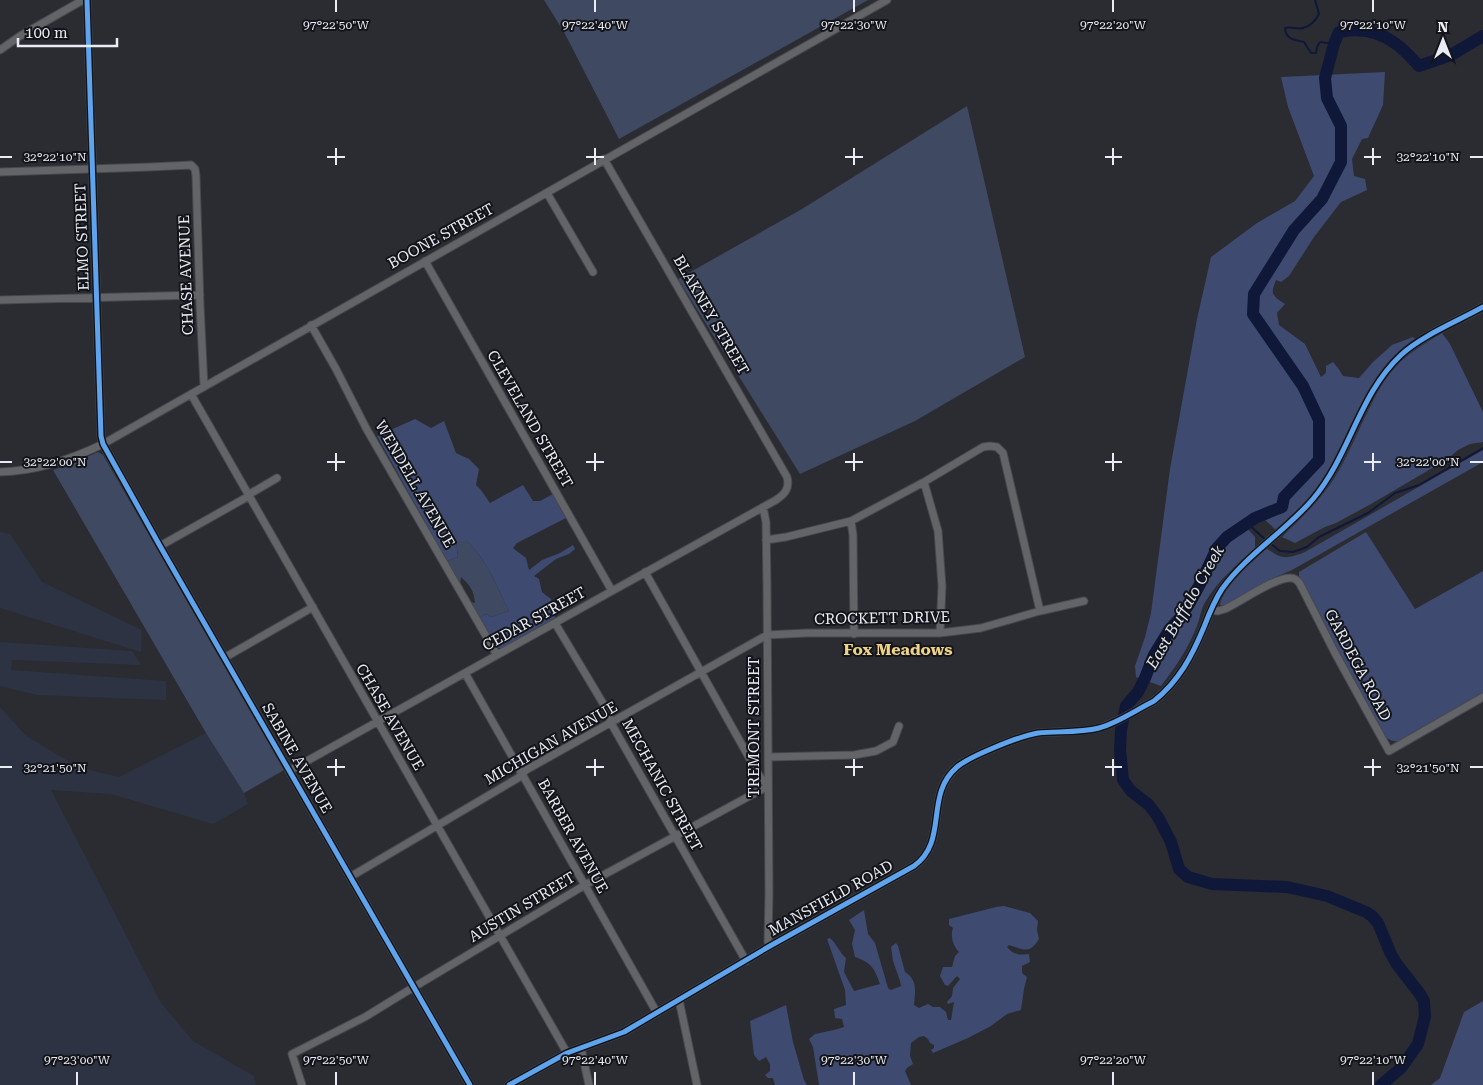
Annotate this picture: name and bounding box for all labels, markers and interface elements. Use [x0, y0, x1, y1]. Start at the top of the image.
scale bar [18, 15, 116, 47]
north arrow [1418, 15, 1468, 65]
text: 97°22'50"W [303, 18, 370, 32]
text: 97°22'40"W [562, 18, 629, 32]
text: 97°22'30"W [821, 18, 888, 32]
text: 97°22'20"W [1080, 18, 1147, 32]
text: 97°22'10"W [1340, 18, 1407, 32]
text: N [1438, 19, 1449, 35]
text: 100 m [25, 24, 68, 42]
text: 32°22'10"N [23, 150, 87, 164]
text: 32°22'10"N [1396, 150, 1460, 164]
street label: ELMO STREET [71, 183, 93, 291]
street label: BOONE STREET [385, 200, 497, 272]
street label: CHASE AVENUE [175, 215, 197, 335]
street label: BLAKNEY STREET [669, 252, 753, 378]
street label: CLEVELAND STREET [483, 347, 577, 491]
street label: WENDELL AVENUE [371, 417, 459, 551]
text: 32°22'00"N [23, 455, 87, 469]
text: 32°22'00"N [1396, 455, 1460, 469]
water label: East Buffalo Creek [1142, 542, 1228, 673]
street label: CEDAR STREET [479, 583, 589, 655]
street label: GARDEGA ROAD [1321, 606, 1395, 724]
street label: CROCKETT DRIVE [814, 608, 950, 628]
district label: Fox Meadows [843, 640, 953, 659]
street label: TREMONT STREET [745, 657, 763, 797]
street label: CHASE AVENUE [352, 660, 428, 774]
street label: MICHIGAN AVENUE [481, 698, 621, 788]
street label: SABINE AVENUE [258, 700, 336, 816]
street label: MECHANIC STREET [618, 716, 706, 854]
text: 32°21'50"N [23, 761, 87, 775]
text: 32°21'50"N [1396, 761, 1460, 775]
street label: BARBER AVENUE [534, 776, 612, 896]
street label: MANSFIELD ROAD [766, 856, 896, 940]
street label: AUSTIN STREET [465, 868, 579, 946]
text: 97°23'00"W [44, 1053, 111, 1067]
text: 97°22'50"W [303, 1053, 370, 1067]
text: 97°22'40"W [562, 1053, 629, 1067]
text: 97°22'30"W [821, 1053, 888, 1067]
text: 97°22'20"W [1080, 1053, 1147, 1067]
text: 97°22'10"W [1340, 1053, 1407, 1067]

